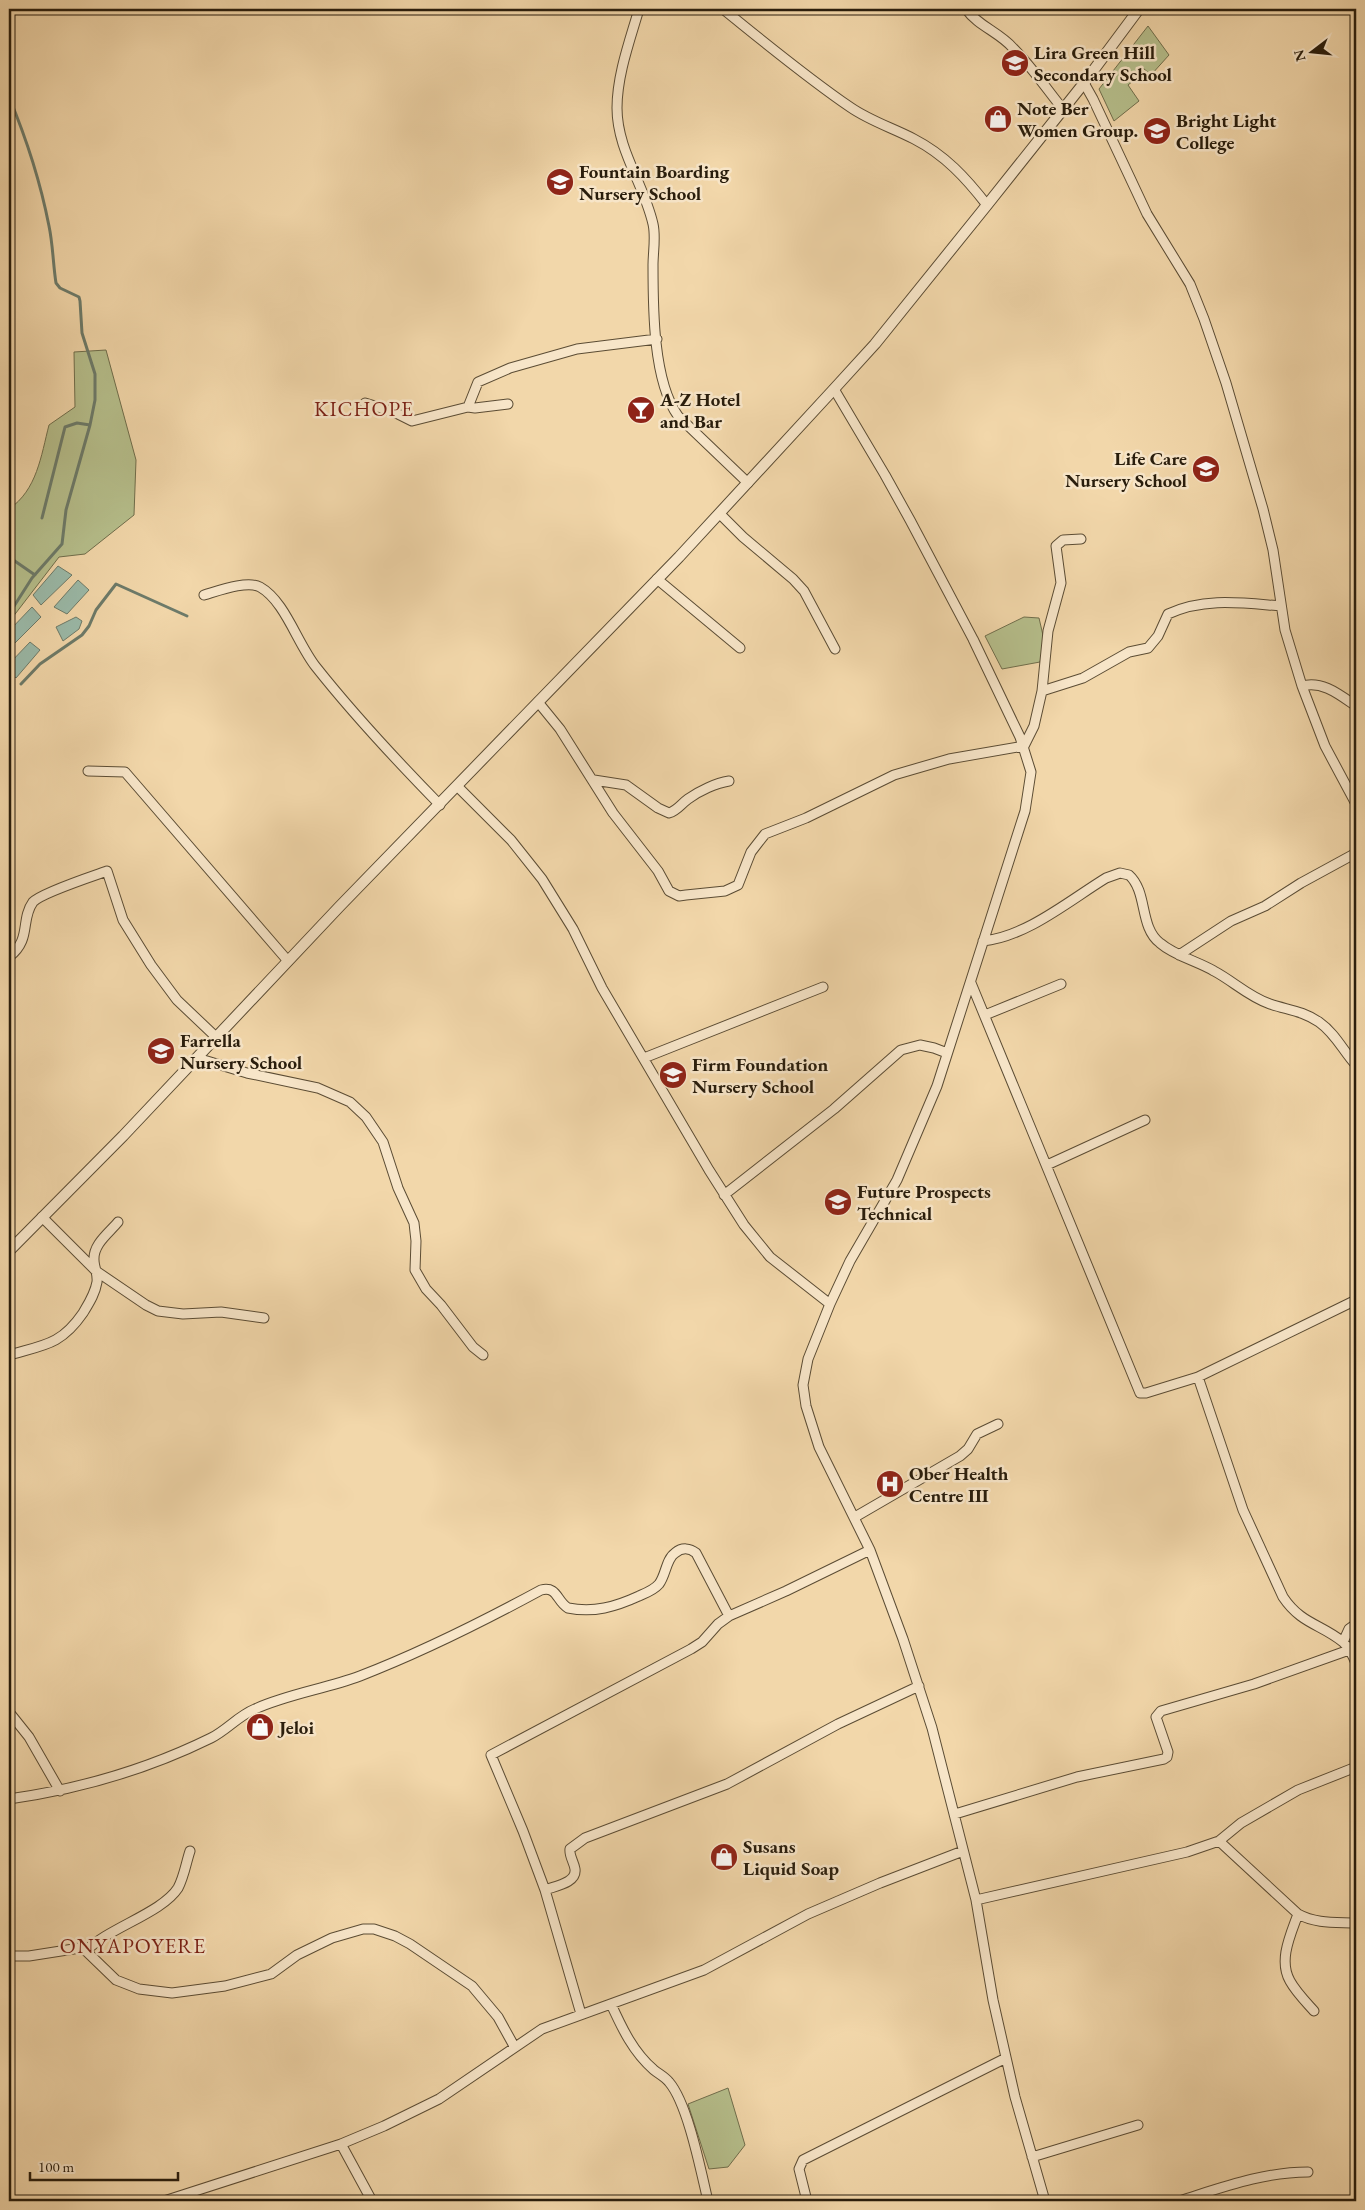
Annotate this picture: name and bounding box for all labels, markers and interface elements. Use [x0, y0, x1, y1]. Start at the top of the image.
north arrow [1288, 28, 1338, 78]
place label: Lira Green Hill Secondary School [1034, 40, 1173, 87]
text: N [1289, 47, 1310, 64]
school or university icon: Lira Green Hill Secondary School [1000, 48, 1030, 78]
place label: Note Ber Women Group. [1017, 96, 1138, 143]
shop icon: Note Ber Women Group. [983, 104, 1013, 134]
place label: Bright Light College [1176, 108, 1276, 155]
school or university icon: Bright Light College [1142, 116, 1172, 146]
place label: Fountain Boarding Nursery School [579, 159, 730, 206]
school or university icon: Fountain Boarding Nursery School [545, 167, 575, 197]
place label: A-Z Hotel and Bar [659, 387, 741, 434]
district label: KICHOPE [314, 395, 414, 422]
bar icon: A-Z Hotel and Bar [626, 395, 656, 425]
place label: Life Care Nursery School [1065, 446, 1188, 493]
school or university icon: Life Care Nursery School [1191, 454, 1221, 484]
place label: Farrella Nursery School [180, 1028, 303, 1075]
school or university icon: Farrella Nursery School [146, 1036, 176, 1066]
place label: Firm Foundation Nursery School [692, 1052, 828, 1099]
school or university icon: Firm Foundation Nursery School [658, 1060, 688, 1090]
place label: Future Prospects Technical [857, 1179, 991, 1226]
school or university icon: Future Prospects Technical [823, 1187, 853, 1217]
place label: Ober Health Centre III [909, 1461, 1009, 1508]
hospital icon: Ober Health Centre III [875, 1469, 905, 1499]
shop icon: Jeloi [245, 1712, 275, 1742]
place label: Jeloi [277, 1715, 314, 1740]
place label: Susans Liquid Soap [743, 1834, 839, 1881]
shop icon: Susans Liquid Soap [709, 1842, 739, 1872]
district label: ONYAPOYERE [60, 1932, 206, 1959]
scale bar [30, 2150, 178, 2182]
text: 100 m [38, 2157, 75, 2176]

